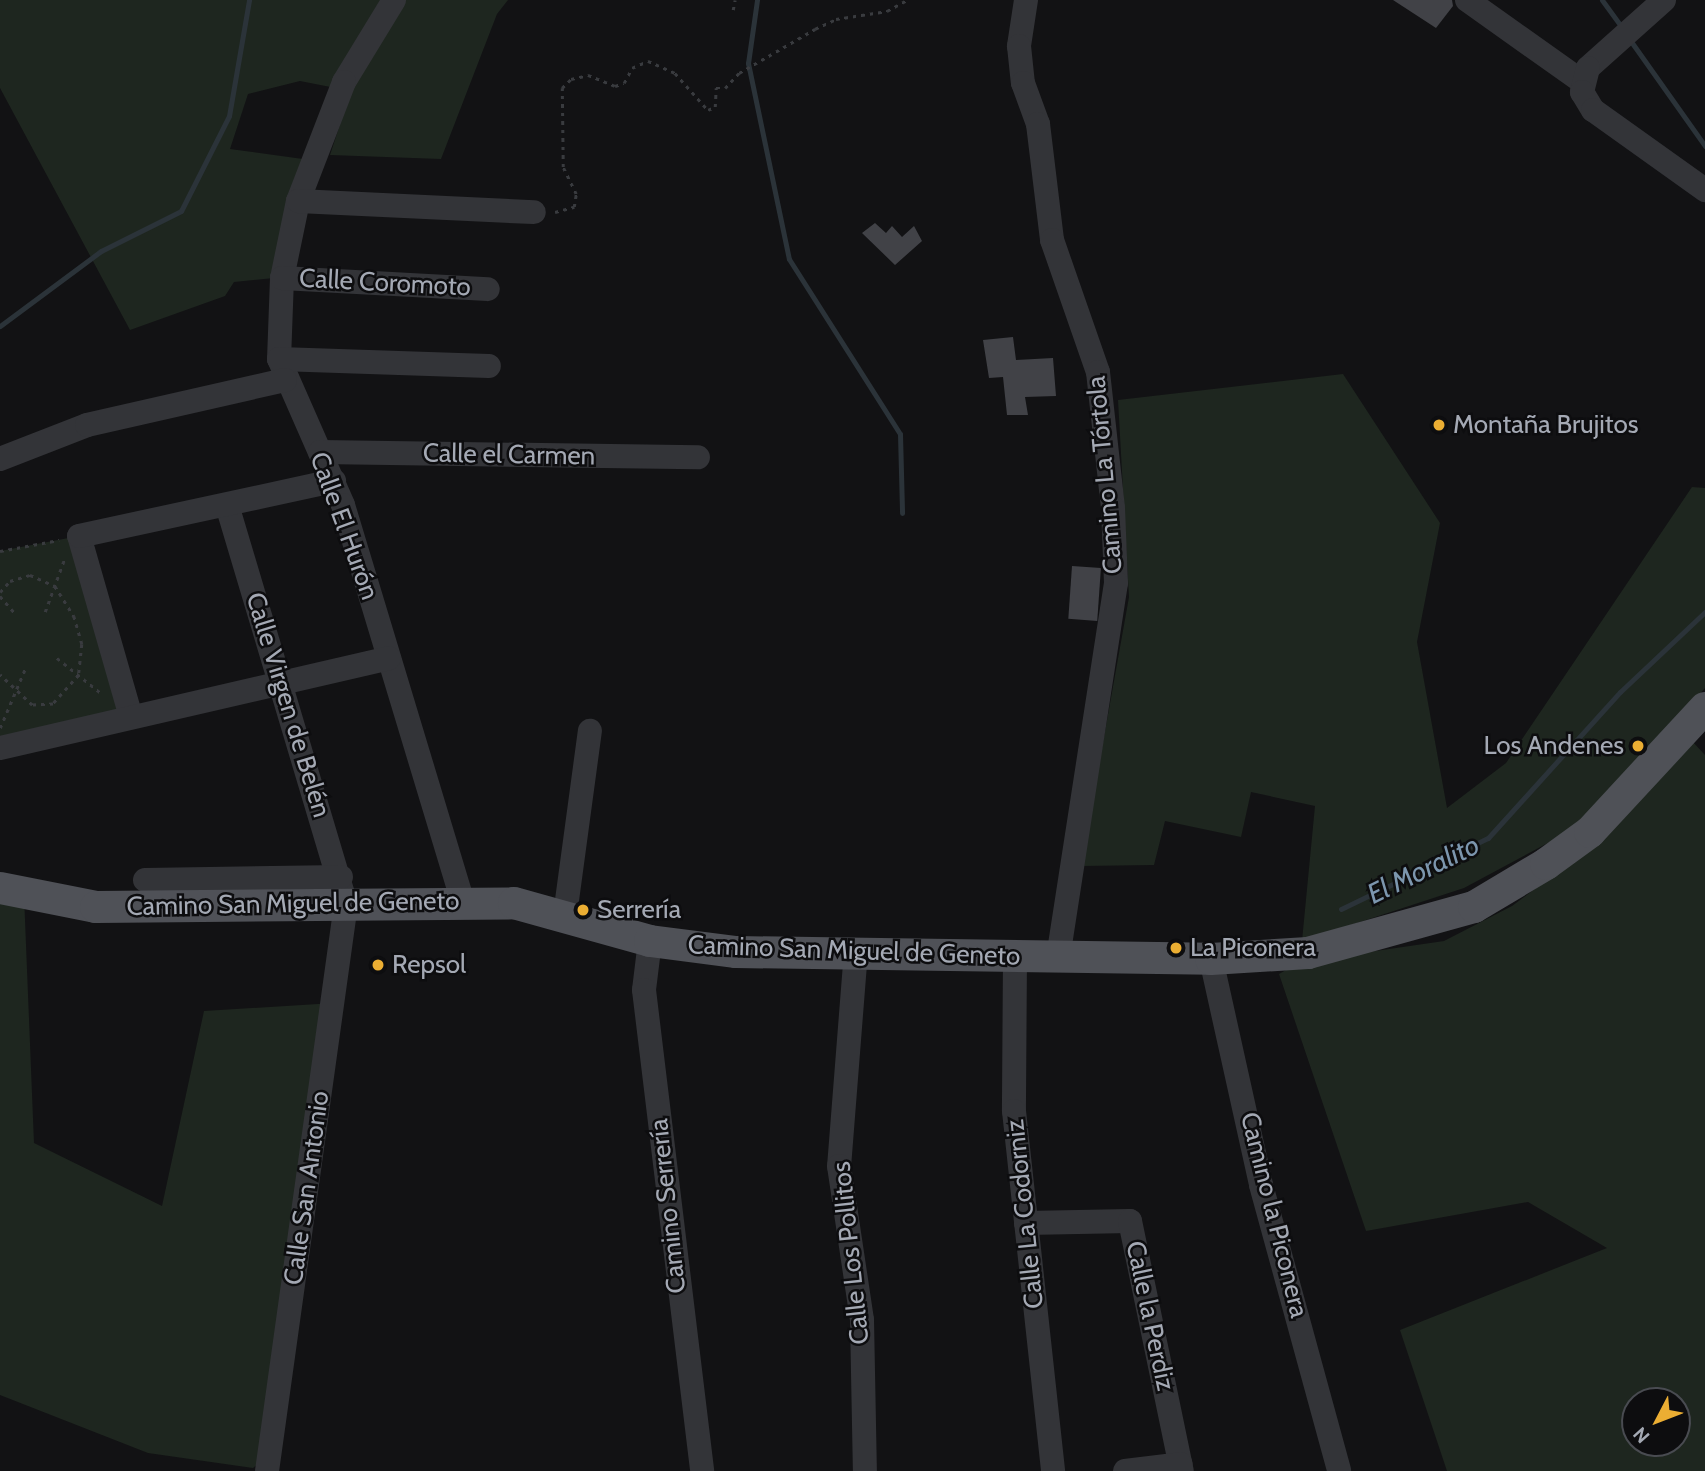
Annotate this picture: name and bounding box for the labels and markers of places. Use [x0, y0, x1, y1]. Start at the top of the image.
place label: Montaña Brujitos [1453, 409, 1638, 441]
marker: Montaña Brujitos [1431, 417, 1447, 433]
place label: Los Andenes [1483, 730, 1624, 762]
marker: Los Andenes [1630, 738, 1646, 754]
place label: Serrería [597, 894, 681, 926]
marker: Serrería [575, 902, 591, 918]
place label: La Piconera [1190, 932, 1316, 964]
marker: La Piconera [1168, 940, 1184, 956]
place label: Repsol [392, 949, 466, 981]
marker: Repsol [370, 957, 386, 973]

